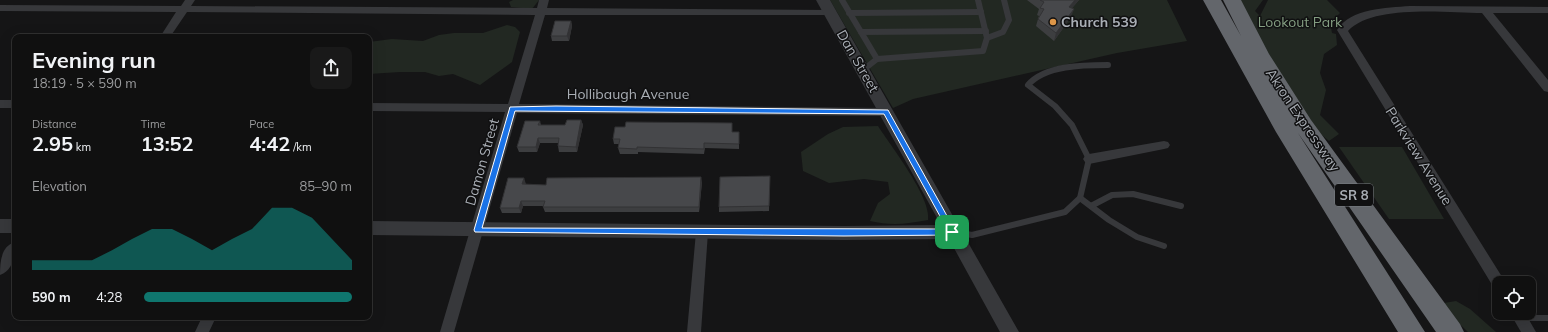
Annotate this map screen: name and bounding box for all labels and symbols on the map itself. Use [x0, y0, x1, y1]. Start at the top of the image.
place label: Church 539 [1061, 13, 1137, 31]
park label: Lookout Park [1258, 13, 1343, 31]
marker: Church 539 [1048, 17, 1058, 27]
street label: Dan Street [833, 26, 883, 96]
street label: Akron Expressway [1262, 65, 1344, 175]
street label: Hollibaugh Avenue [567, 85, 689, 103]
street label: Parkview Avenue [1382, 104, 1456, 208]
street label: Damon Street [461, 116, 503, 208]
road number: SR 8 [1335, 184, 1373, 206]
pin [935, 215, 969, 249]

